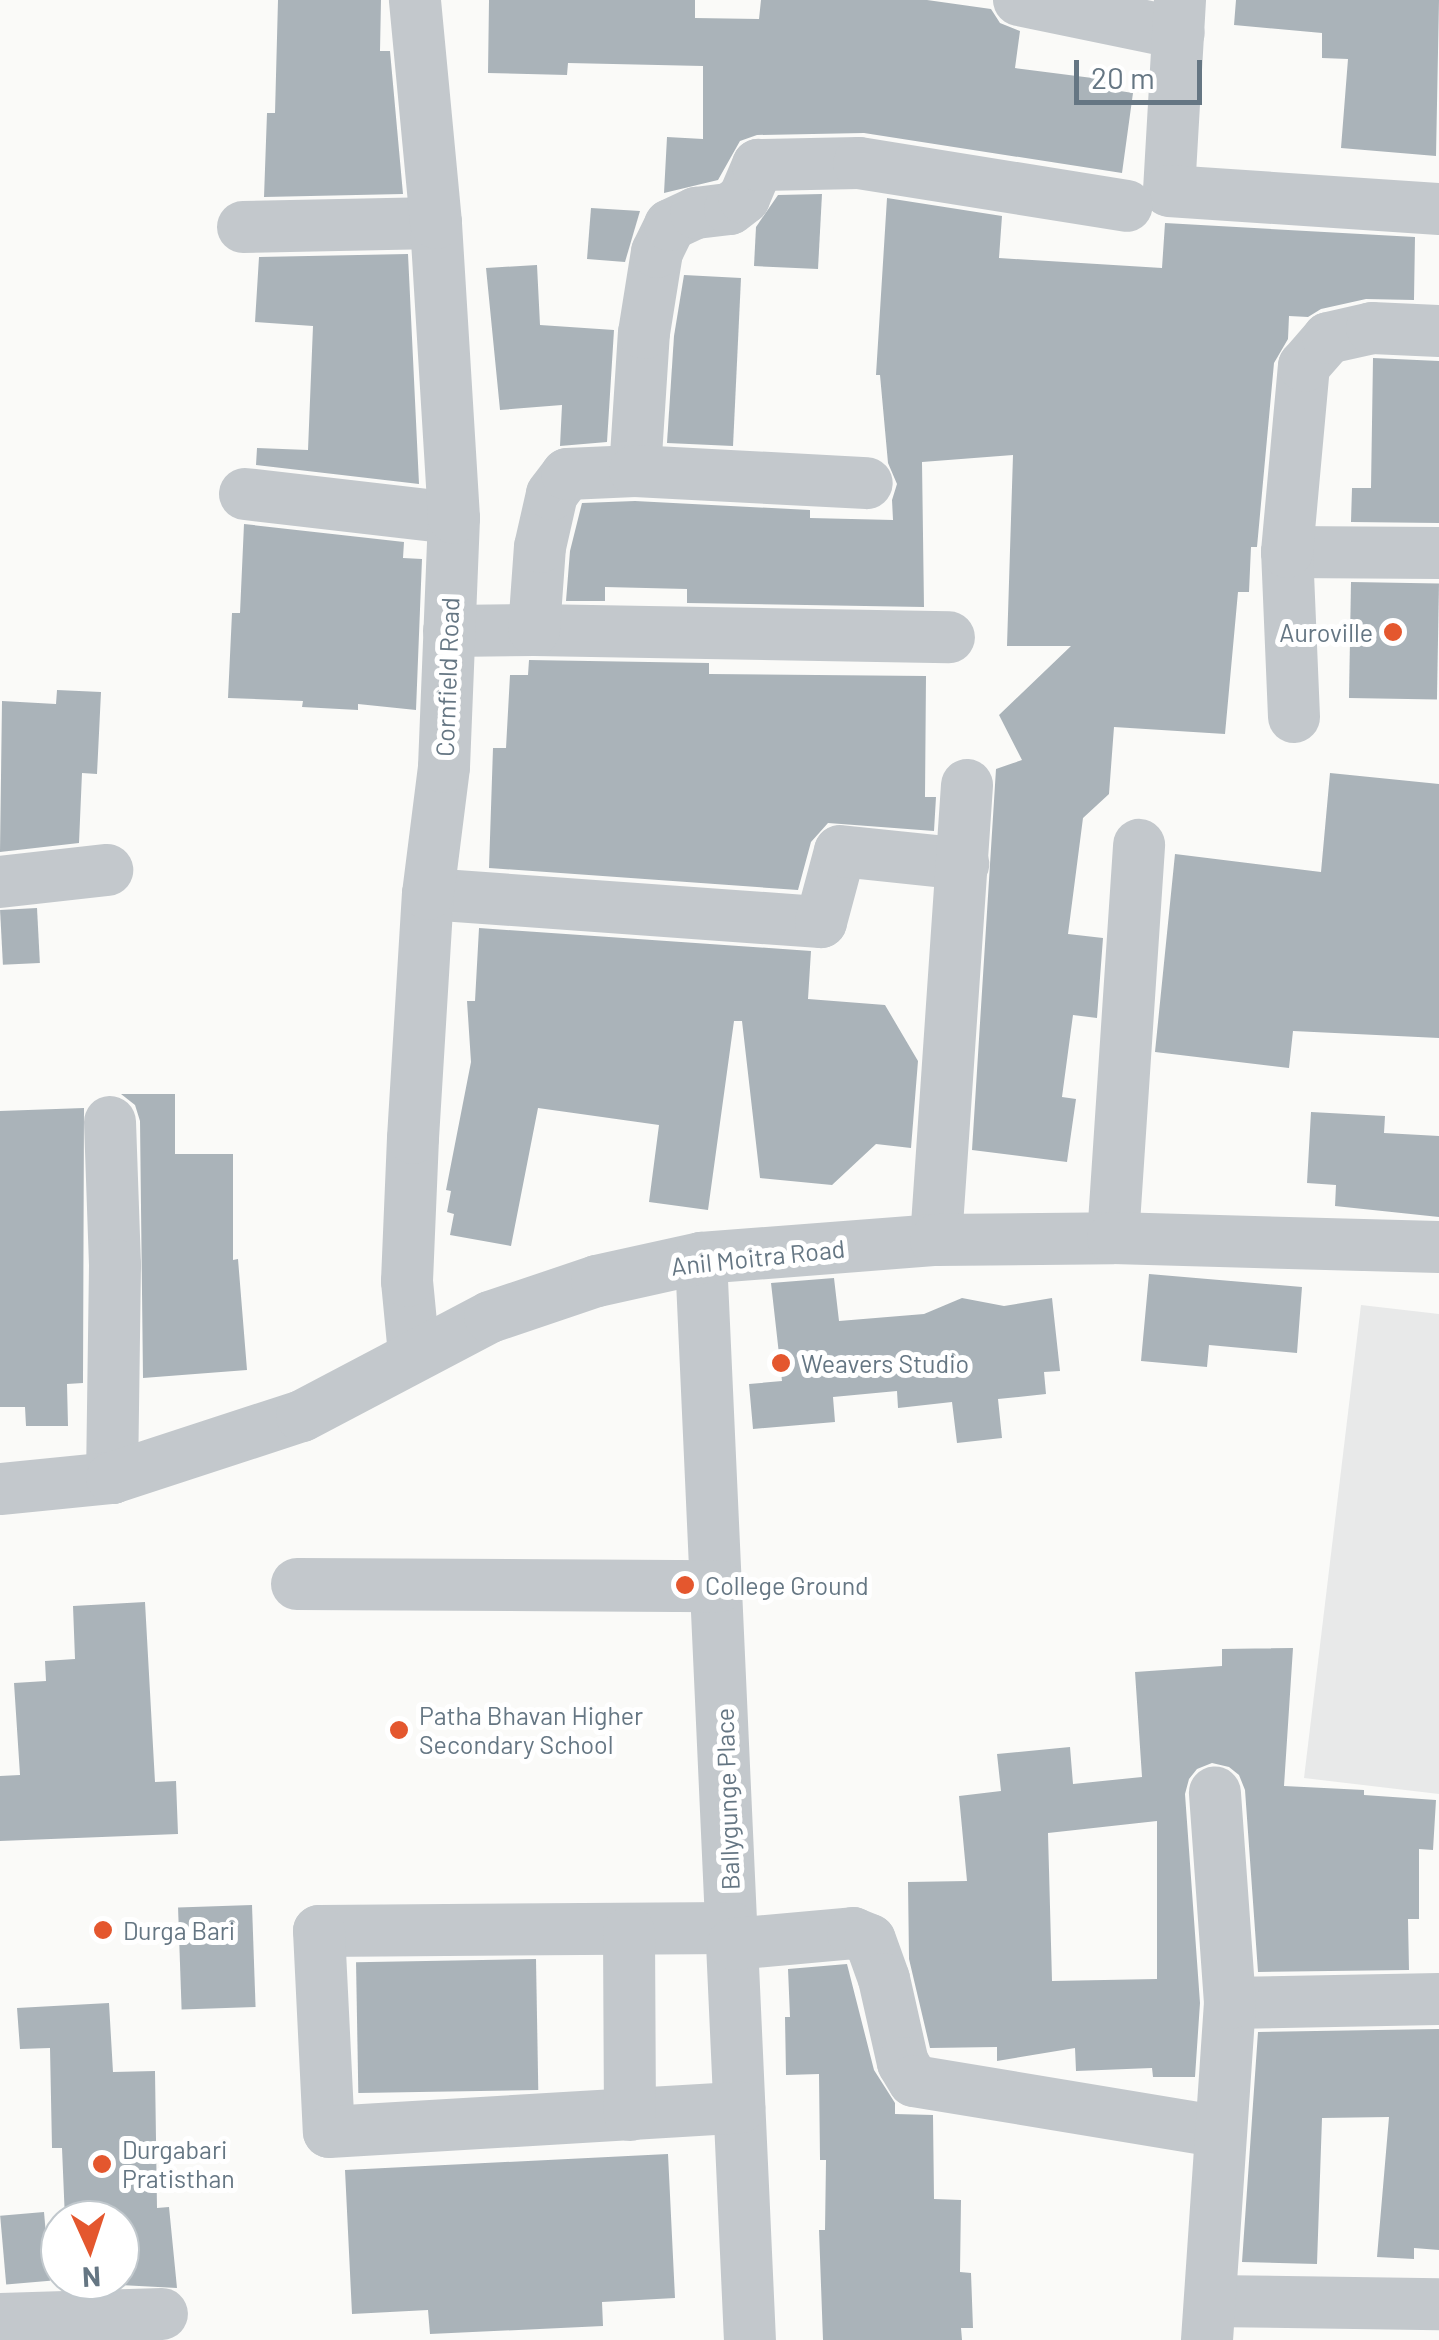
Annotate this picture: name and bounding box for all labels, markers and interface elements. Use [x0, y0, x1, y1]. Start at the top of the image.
scale bar [1079, 40, 1206, 102]
text: 20 m [1091, 59, 1155, 95]
street label: Cornfield Road [429, 597, 465, 757]
place label: Auroville [1279, 617, 1373, 647]
marker: Auroville [1382, 621, 1404, 643]
street label: Anil Moitra Road [669, 1233, 847, 1281]
place label: Weavers Studio [801, 1348, 969, 1378]
marker: Weavers Studio [770, 1352, 792, 1374]
place label: College Ground [705, 1570, 869, 1600]
marker: College Ground [674, 1574, 696, 1596]
place label: Patha Bhavan Higher Secondary School [419, 1701, 643, 1760]
street label: Ballygunge Place [709, 1707, 745, 1891]
marker: Patha Bhavan Higher Secondary School [388, 1719, 410, 1741]
place label: Durga Bari [123, 1915, 235, 1945]
marker: Durga Bari [92, 1919, 114, 1941]
place label: Durgabari Pratisthan [122, 2135, 235, 2194]
marker: Durgabari Pratisthan [91, 2153, 113, 2175]
north arrow [40, 2200, 140, 2300]
text: N [81, 2260, 102, 2295]

